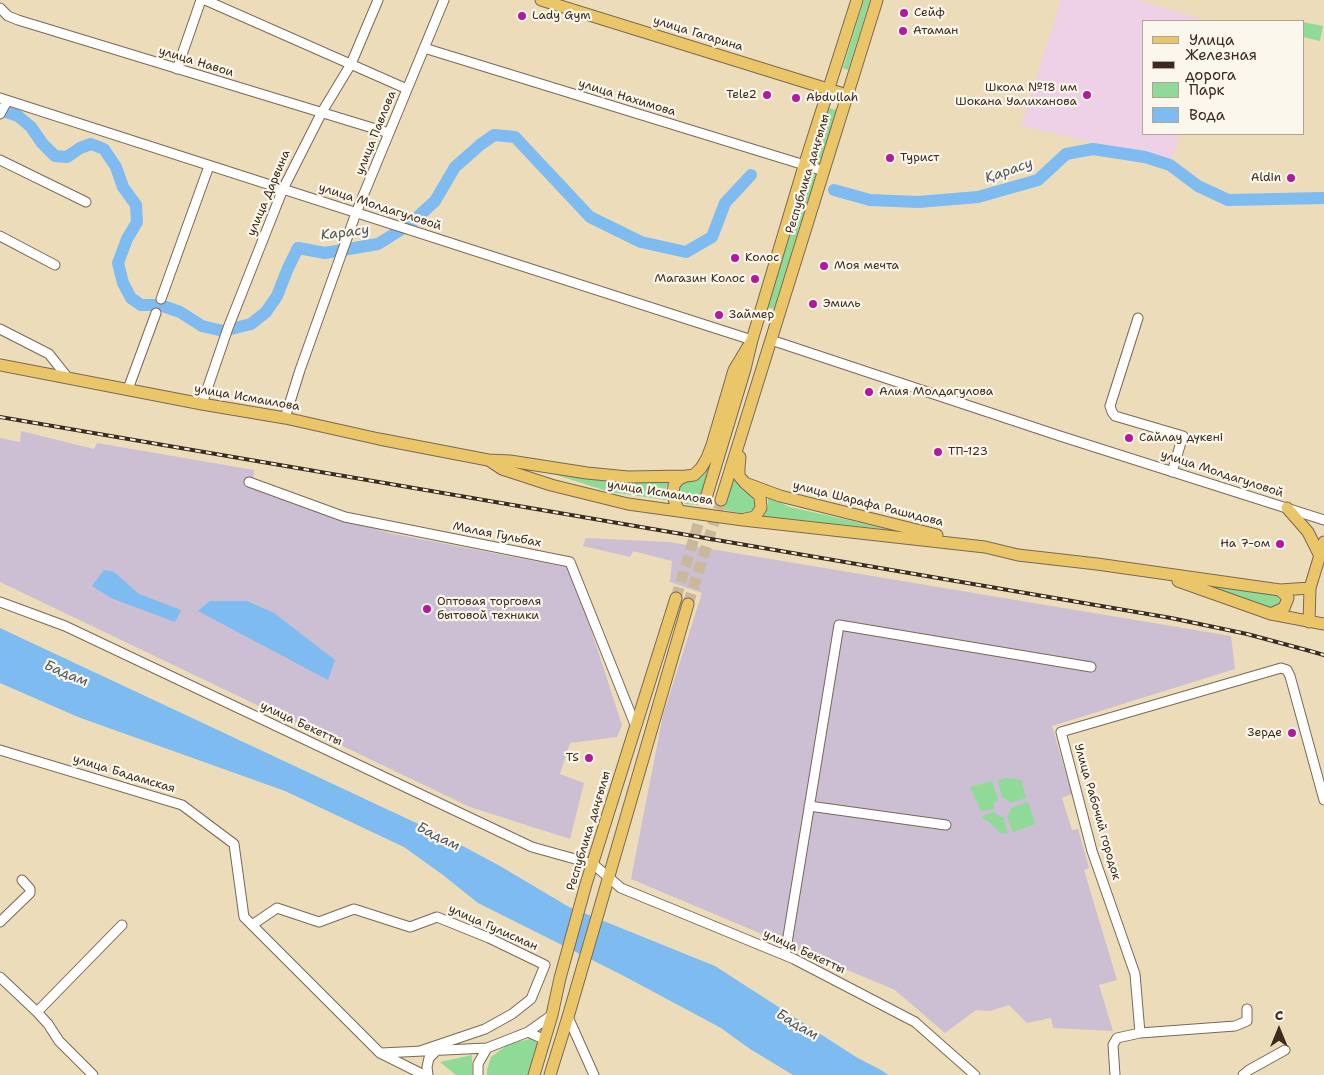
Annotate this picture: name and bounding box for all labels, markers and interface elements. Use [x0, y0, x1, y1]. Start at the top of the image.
place label: Сейф [914, 6, 945, 20]
marker: Сейф [898, 7, 910, 19]
place label: Lady Gym [532, 9, 591, 23]
marker: Lady Gym [516, 10, 528, 22]
street label: улица Гагарина [651, 13, 745, 55]
legend [1142, 20, 1304, 135]
place label: Атаман [913, 24, 958, 38]
marker: Атаман [897, 25, 909, 37]
text: Улица [1189, 30, 1234, 50]
street label: улица Навои [157, 44, 235, 80]
text: Железная дорога [1185, 45, 1257, 85]
street label: улица Нахимова [577, 76, 677, 120]
text: Парк [1189, 80, 1225, 100]
place label: Школа №18 им Шокана Уалиханова [955, 81, 1077, 109]
place label: Tele2 [726, 88, 757, 102]
street label: улица Павлова [353, 89, 399, 177]
marker: Tele2 [761, 89, 773, 101]
marker: Школа №18 им Шокана Уалиханова [1081, 89, 1093, 101]
place label: Аbdullah [806, 91, 858, 105]
marker: Аbdullah [790, 92, 802, 104]
text: Вода [1189, 105, 1225, 125]
street label: Республика даңғылы [783, 112, 833, 236]
street label: улица Дарвина [244, 148, 294, 238]
place label: Турист [900, 151, 939, 165]
marker: Турист [884, 152, 896, 164]
water label: Қарасу [983, 155, 1035, 187]
place label: Aldin [1251, 171, 1281, 185]
marker: Aldin [1285, 172, 1297, 184]
street label: улица Молдагуловой [317, 180, 443, 234]
water label: Карасу [320, 222, 370, 244]
place label: Колос [745, 251, 779, 265]
marker: Колос [729, 252, 741, 264]
place label: Моя мечта [834, 259, 899, 273]
marker: Моя мечта [818, 260, 830, 272]
place label: Магазин Колос [655, 272, 745, 286]
marker: Магазин Колос [749, 273, 761, 285]
place label: Эмиль [823, 297, 861, 311]
marker: Эмиль [807, 298, 819, 310]
place label: Займер [729, 308, 774, 322]
marker: Займер [713, 309, 725, 321]
street label: улица Исмаилова [193, 382, 301, 414]
place label: Алия Молдагулова [879, 385, 993, 399]
marker: Алия Молдагулова [863, 386, 875, 398]
place label: Сайлау дүкені [1139, 431, 1223, 445]
marker: Сайлау дүкені [1123, 432, 1135, 444]
place label: ТП-123 [948, 445, 988, 459]
marker: ТП-123 [932, 446, 944, 458]
street label: улица Молдагуловой [1159, 447, 1285, 501]
street label: улица Исмаилова [606, 478, 714, 508]
street label: улица Шарафа Рашидова [791, 478, 945, 530]
street label: Малая Гульбах [452, 519, 542, 551]
place label: На 7-ом [1220, 537, 1270, 551]
marker: На 7-ом [1274, 538, 1286, 550]
place label: Оптовая торговля бытовой техники [437, 595, 541, 623]
marker: Оптовая торговля бытовой техники [421, 603, 433, 615]
water label: Бадам [41, 657, 91, 691]
street label: улица Бекетты [258, 699, 344, 749]
place label: Зерде [1247, 726, 1282, 740]
marker: Зерде [1286, 727, 1298, 739]
street label: Улица Рабочий городок [1071, 742, 1123, 882]
place label: TS [566, 751, 579, 765]
street label: улица Бадамская [71, 752, 177, 796]
marker: TS [583, 752, 595, 764]
street label: Республика даңғылы [564, 769, 614, 893]
water label: Бадам [414, 819, 462, 855]
street label: улица Гулисман [446, 902, 540, 954]
street label: улица Бекетты [761, 927, 847, 977]
north arrow [1254, 1005, 1304, 1055]
water label: Бадам [773, 1006, 821, 1044]
text: С [1275, 1006, 1283, 1024]

